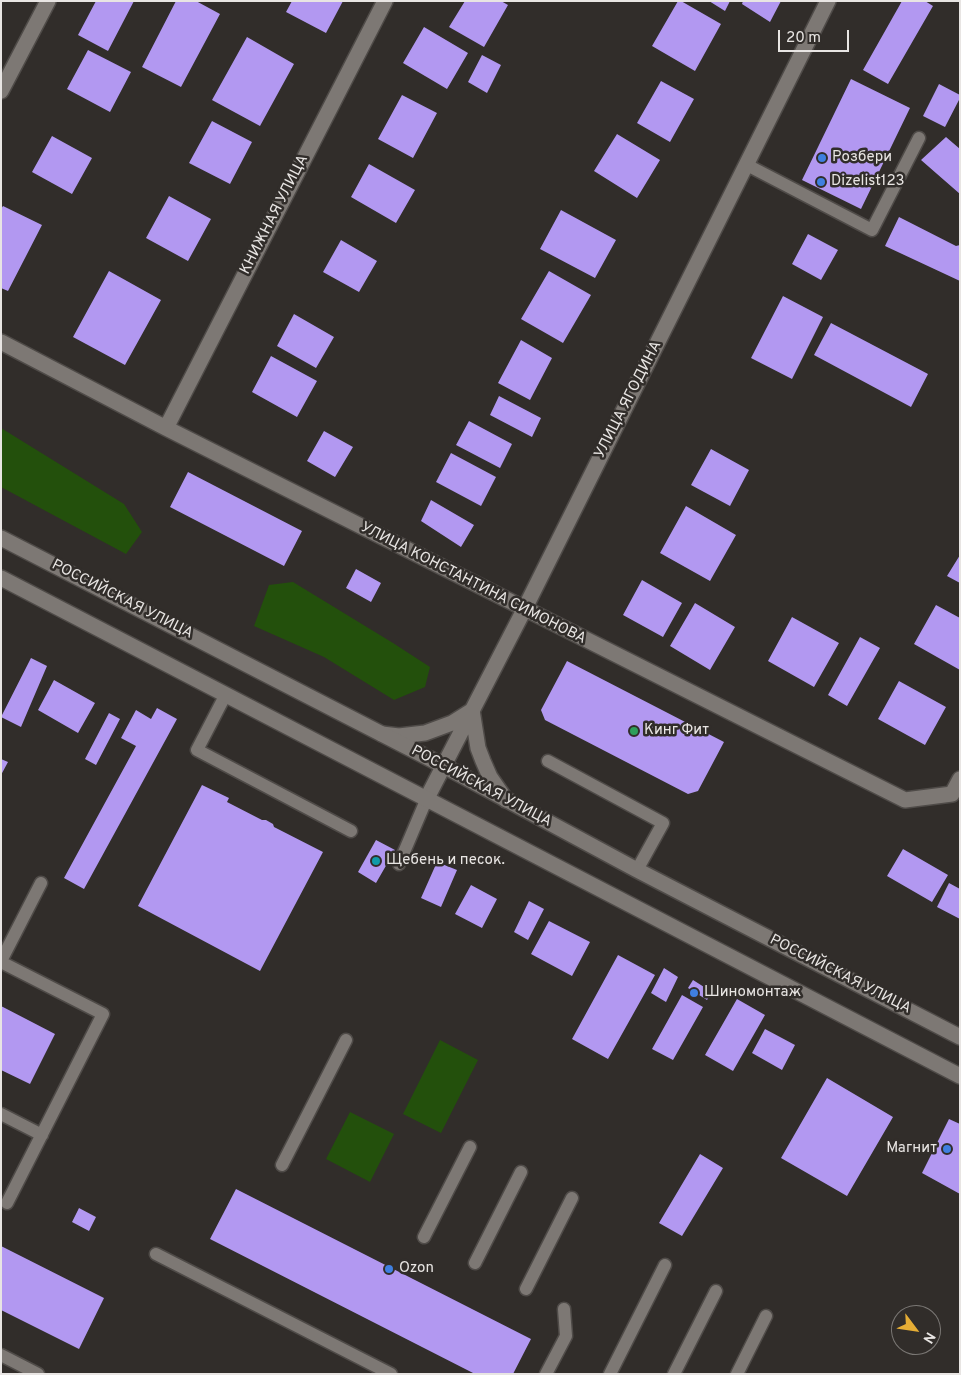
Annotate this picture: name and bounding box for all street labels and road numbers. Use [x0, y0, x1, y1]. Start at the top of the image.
street label: КНИЖНАЯ УЛИЦА [237, 152, 313, 278]
street label: УЛИЦА ЯГОДИНА [592, 338, 666, 462]
street label: УЛИЦА КОНСТАНТИНА СИМОНОВА [357, 519, 589, 649]
street label: РОССИЙСКАЯ УЛИЦА [48, 556, 196, 644]
street label: РОССИЙСКАЯ УЛИЦА [408, 742, 554, 832]
street label: РОССИЙСКАЯ УЛИЦА [766, 931, 914, 1019]

